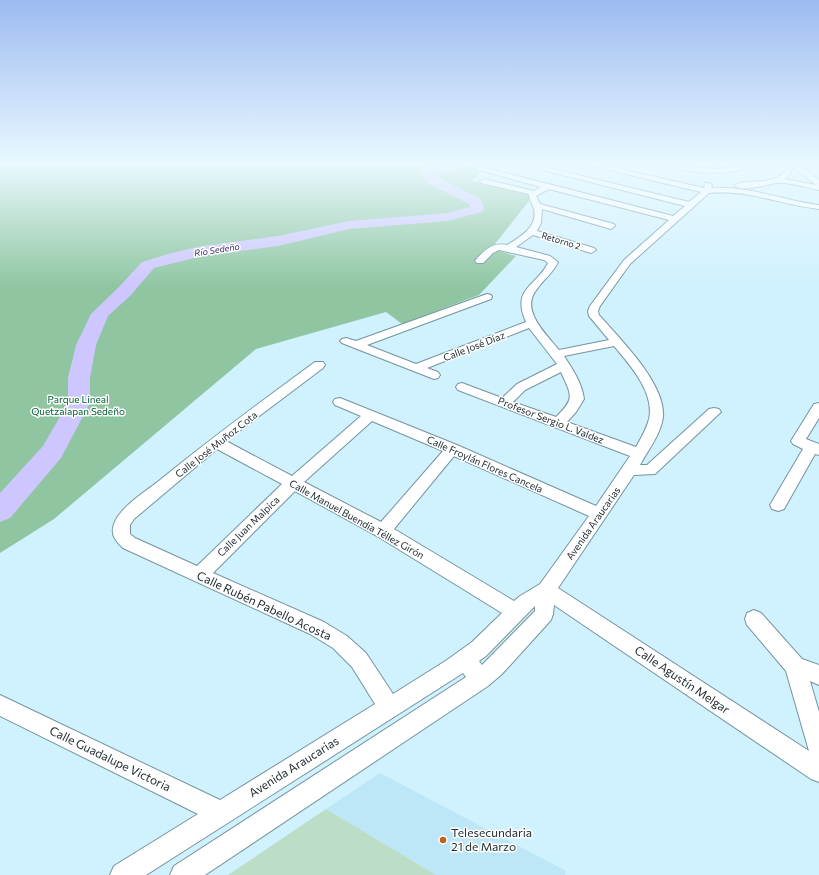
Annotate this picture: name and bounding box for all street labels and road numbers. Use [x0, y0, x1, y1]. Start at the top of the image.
street label: Retorno 2 [540, 229, 582, 252]
street label: Calle José Díaz [442, 329, 507, 363]
street label: Profesor Sergio L. Valdez [496, 394, 606, 446]
street label: Calle José Muñoz Cota [173, 408, 259, 480]
street label: Calle Froylán Flores Cancela [425, 433, 545, 495]
street label: Calle Manuel Buendía Téllez Girón [288, 477, 426, 561]
street label: Avenida Araucarias [563, 484, 623, 562]
street label: Calle Juan Malpica [214, 493, 282, 559]
street label: Calle Rubén Pabello Acosta [195, 568, 334, 642]
street label: Calle Agustín Melgar [632, 642, 733, 716]
street label: Calle Guadalupe Victoria [48, 723, 173, 794]
street label: Avenida Araucarias [246, 733, 341, 799]

